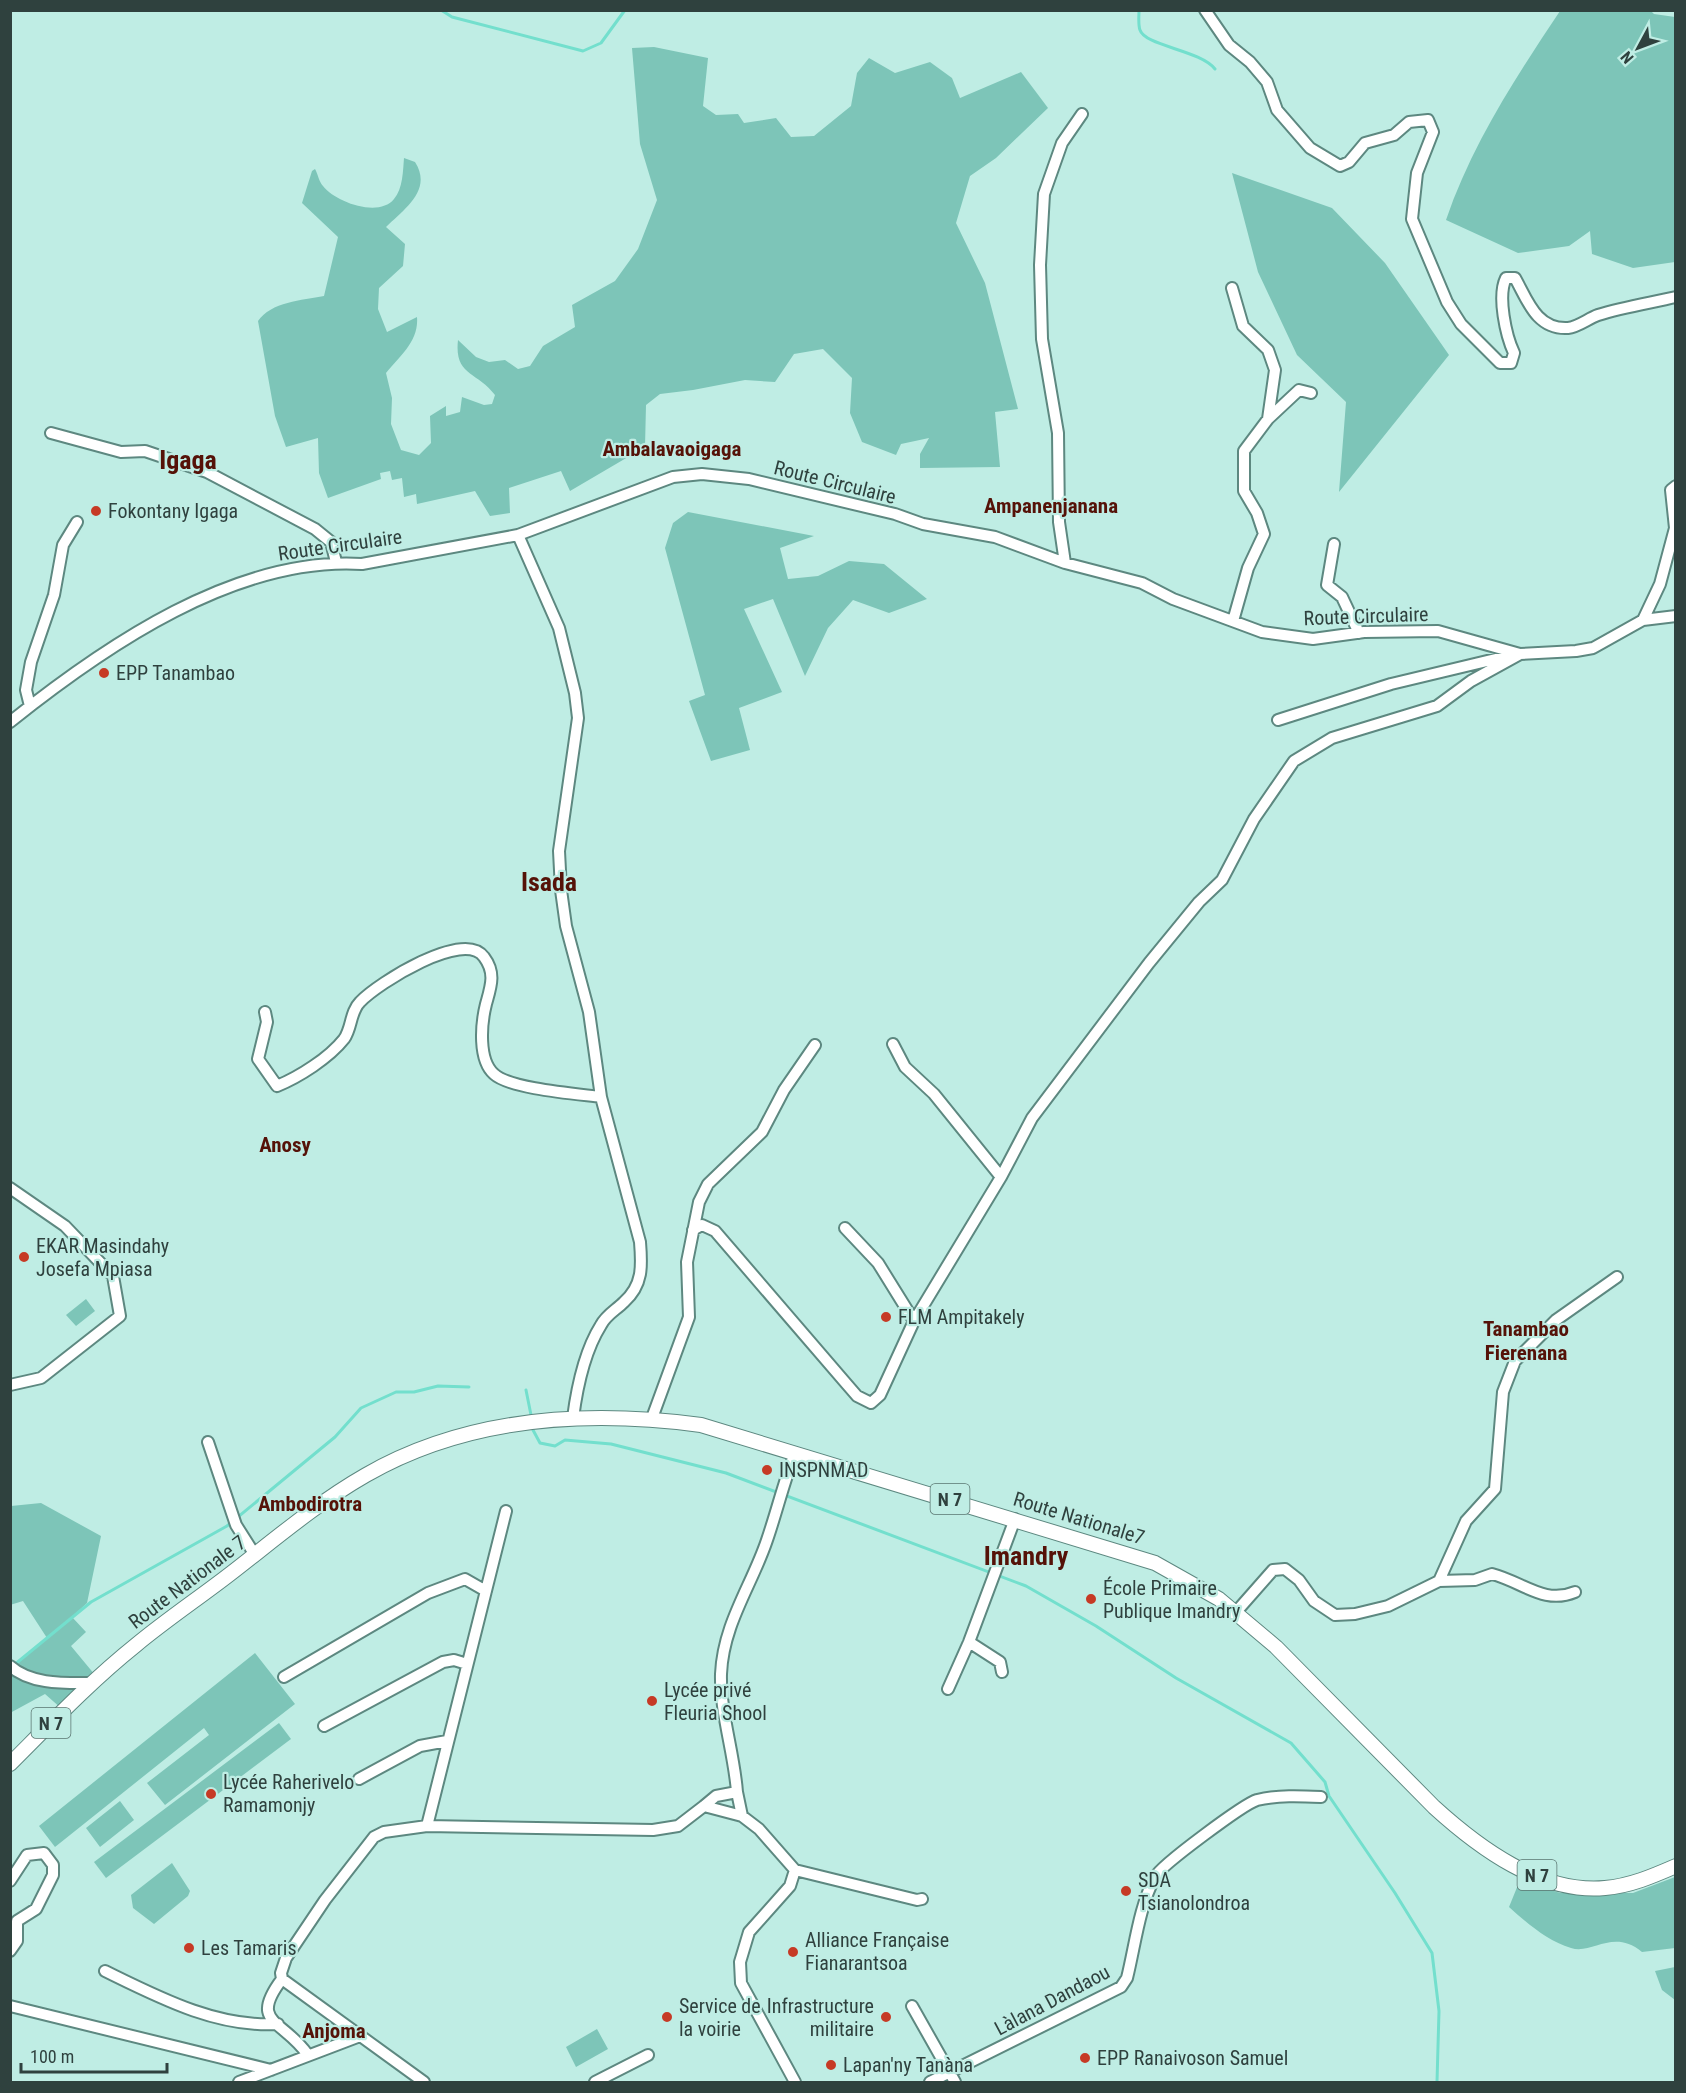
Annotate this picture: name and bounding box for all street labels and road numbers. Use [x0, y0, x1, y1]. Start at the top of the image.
street label: Route Circulaire [771, 455, 899, 509]
street label: Route Circulaire [276, 524, 404, 566]
street label: Route Circulaire [1303, 602, 1429, 630]
road number: N 7 [930, 1484, 970, 1514]
street label: Route Nationale7 [1011, 1487, 1147, 1549]
street label: Route Nationale 7 [124, 1530, 250, 1634]
road number: N 7 [32, 1708, 70, 1738]
road number: N 7 [1518, 1860, 1556, 1890]
street label: Làlana Dandaou [990, 1960, 1114, 2040]

